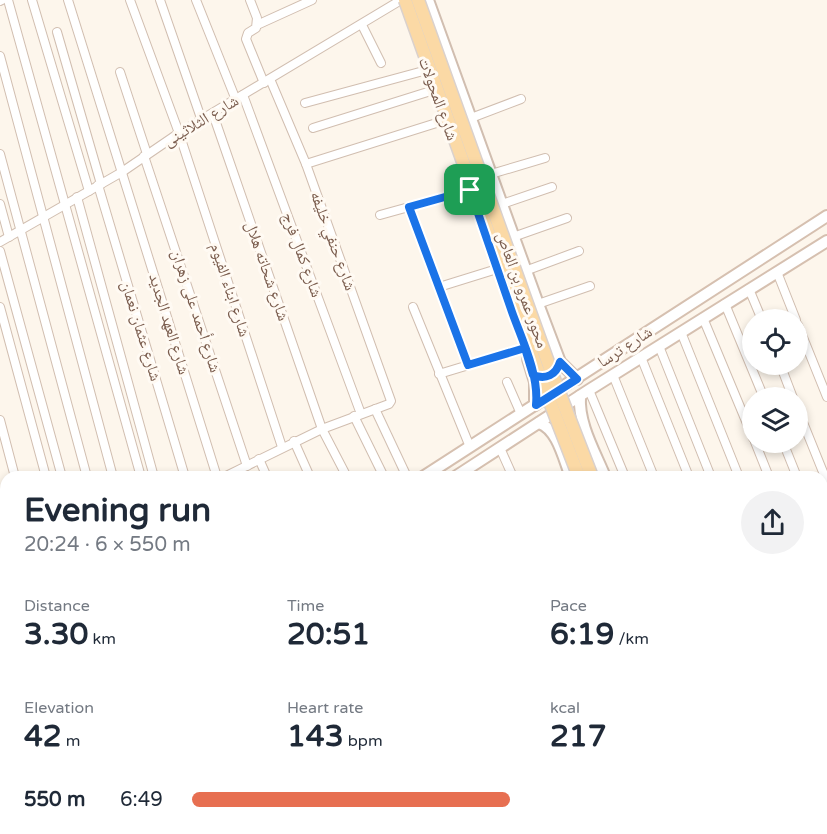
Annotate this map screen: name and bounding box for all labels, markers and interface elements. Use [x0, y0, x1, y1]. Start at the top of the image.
street label: شارع المحولات [414, 55, 462, 143]
street label: شارع الثلاثينى [160, 91, 242, 151]
pin [444, 164, 495, 215]
icon: arrive [453, 173, 486, 206]
street label: شارع حنفي خليفه [304, 189, 360, 294]
street label: شارع كمال فرج [277, 210, 327, 300]
street label: شارع شحاته هلال [241, 219, 293, 323]
street label: محور عمرو بن العاص [492, 229, 552, 351]
street label: شارع ابناء الفيوم [205, 241, 255, 339]
street label: شارع أحمد على زهران [167, 247, 225, 375]
street label: شارع العهد الجديد [144, 271, 194, 377]
street label: شارع عثمان نعمان [116, 279, 166, 383]
map controls [742, 309, 808, 453]
button: locate [742, 309, 808, 375]
street label: شارع ترسا [594, 322, 656, 372]
button: layers [742, 387, 808, 453]
text: Evening run [24, 491, 211, 530]
button: share [741, 491, 804, 554]
text: 20:24 · 6 × 550 m [24, 533, 191, 557]
text: Distance [24, 596, 90, 616]
text: Time [287, 596, 324, 616]
text: Pace [550, 596, 587, 616]
text: 3.30 [24, 616, 88, 653]
text: 20:51 [287, 616, 370, 653]
text: 6:19 [550, 616, 614, 653]
text: km [88, 629, 116, 649]
text: /km [614, 629, 649, 649]
text: Elevation [24, 698, 94, 718]
text: Heart rate [287, 698, 363, 718]
text: kcal [550, 698, 580, 718]
text: 42 [24, 718, 62, 755]
text: 143 [287, 718, 344, 755]
text: 217 [550, 718, 607, 755]
text: m [62, 731, 81, 751]
text: bpm [344, 731, 383, 751]
text: 550 m [24, 788, 85, 812]
text: 6:49 [120, 788, 163, 812]

